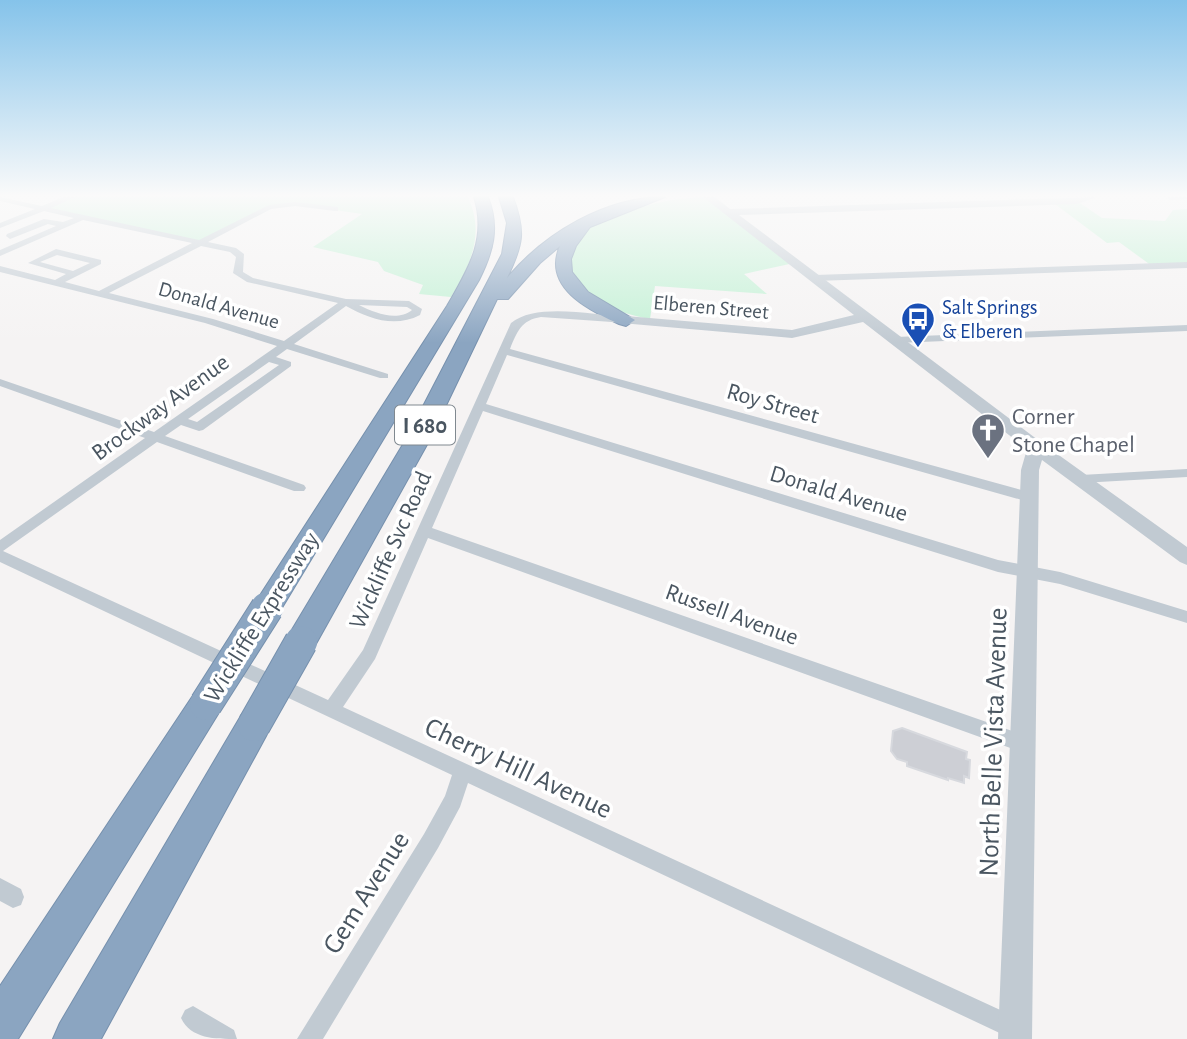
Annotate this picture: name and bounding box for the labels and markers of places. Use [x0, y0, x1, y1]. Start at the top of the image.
place label: Salt Springs & Elberen [942, 297, 1038, 342]
bus stop icon: Salt Springs & Elberen [899, 300, 937, 349]
place label: Corner Stone Chapel [1012, 405, 1135, 457]
church icon: Corner Stone Chapel [969, 411, 1007, 460]

